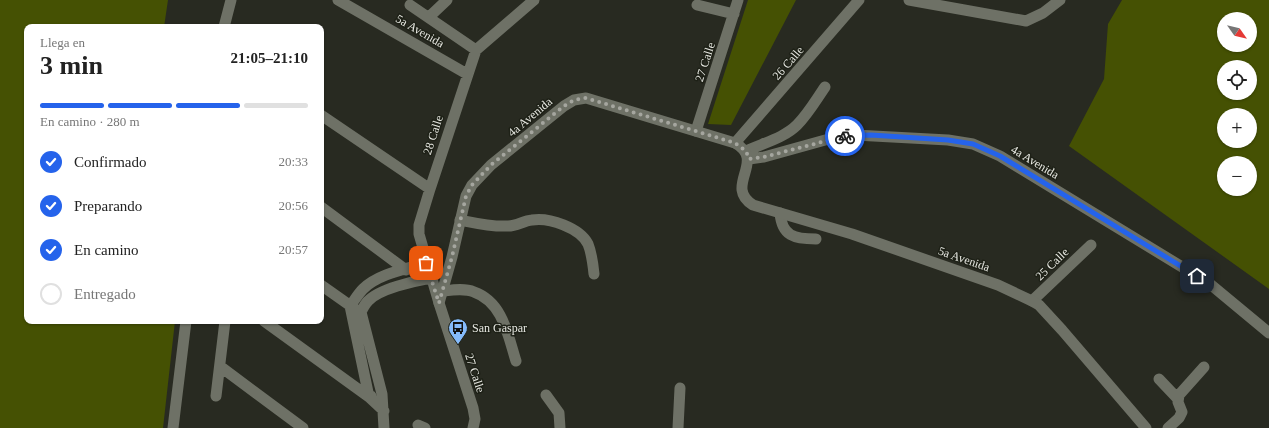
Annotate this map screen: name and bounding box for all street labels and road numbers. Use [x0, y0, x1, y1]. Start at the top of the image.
street label: 5a Avenida [393, 12, 447, 51]
street label: 27 Calle [692, 41, 718, 83]
street label: 26 Calle [769, 43, 807, 83]
street label: 4a Avenida [505, 94, 555, 140]
street label: 28 Calle [420, 114, 446, 156]
street label: 4a Avenida [1008, 142, 1062, 182]
street label: 5a Avenida [936, 244, 992, 275]
street label: 25 Calle [1033, 245, 1071, 283]
street label: 27 Calle [462, 352, 488, 394]

